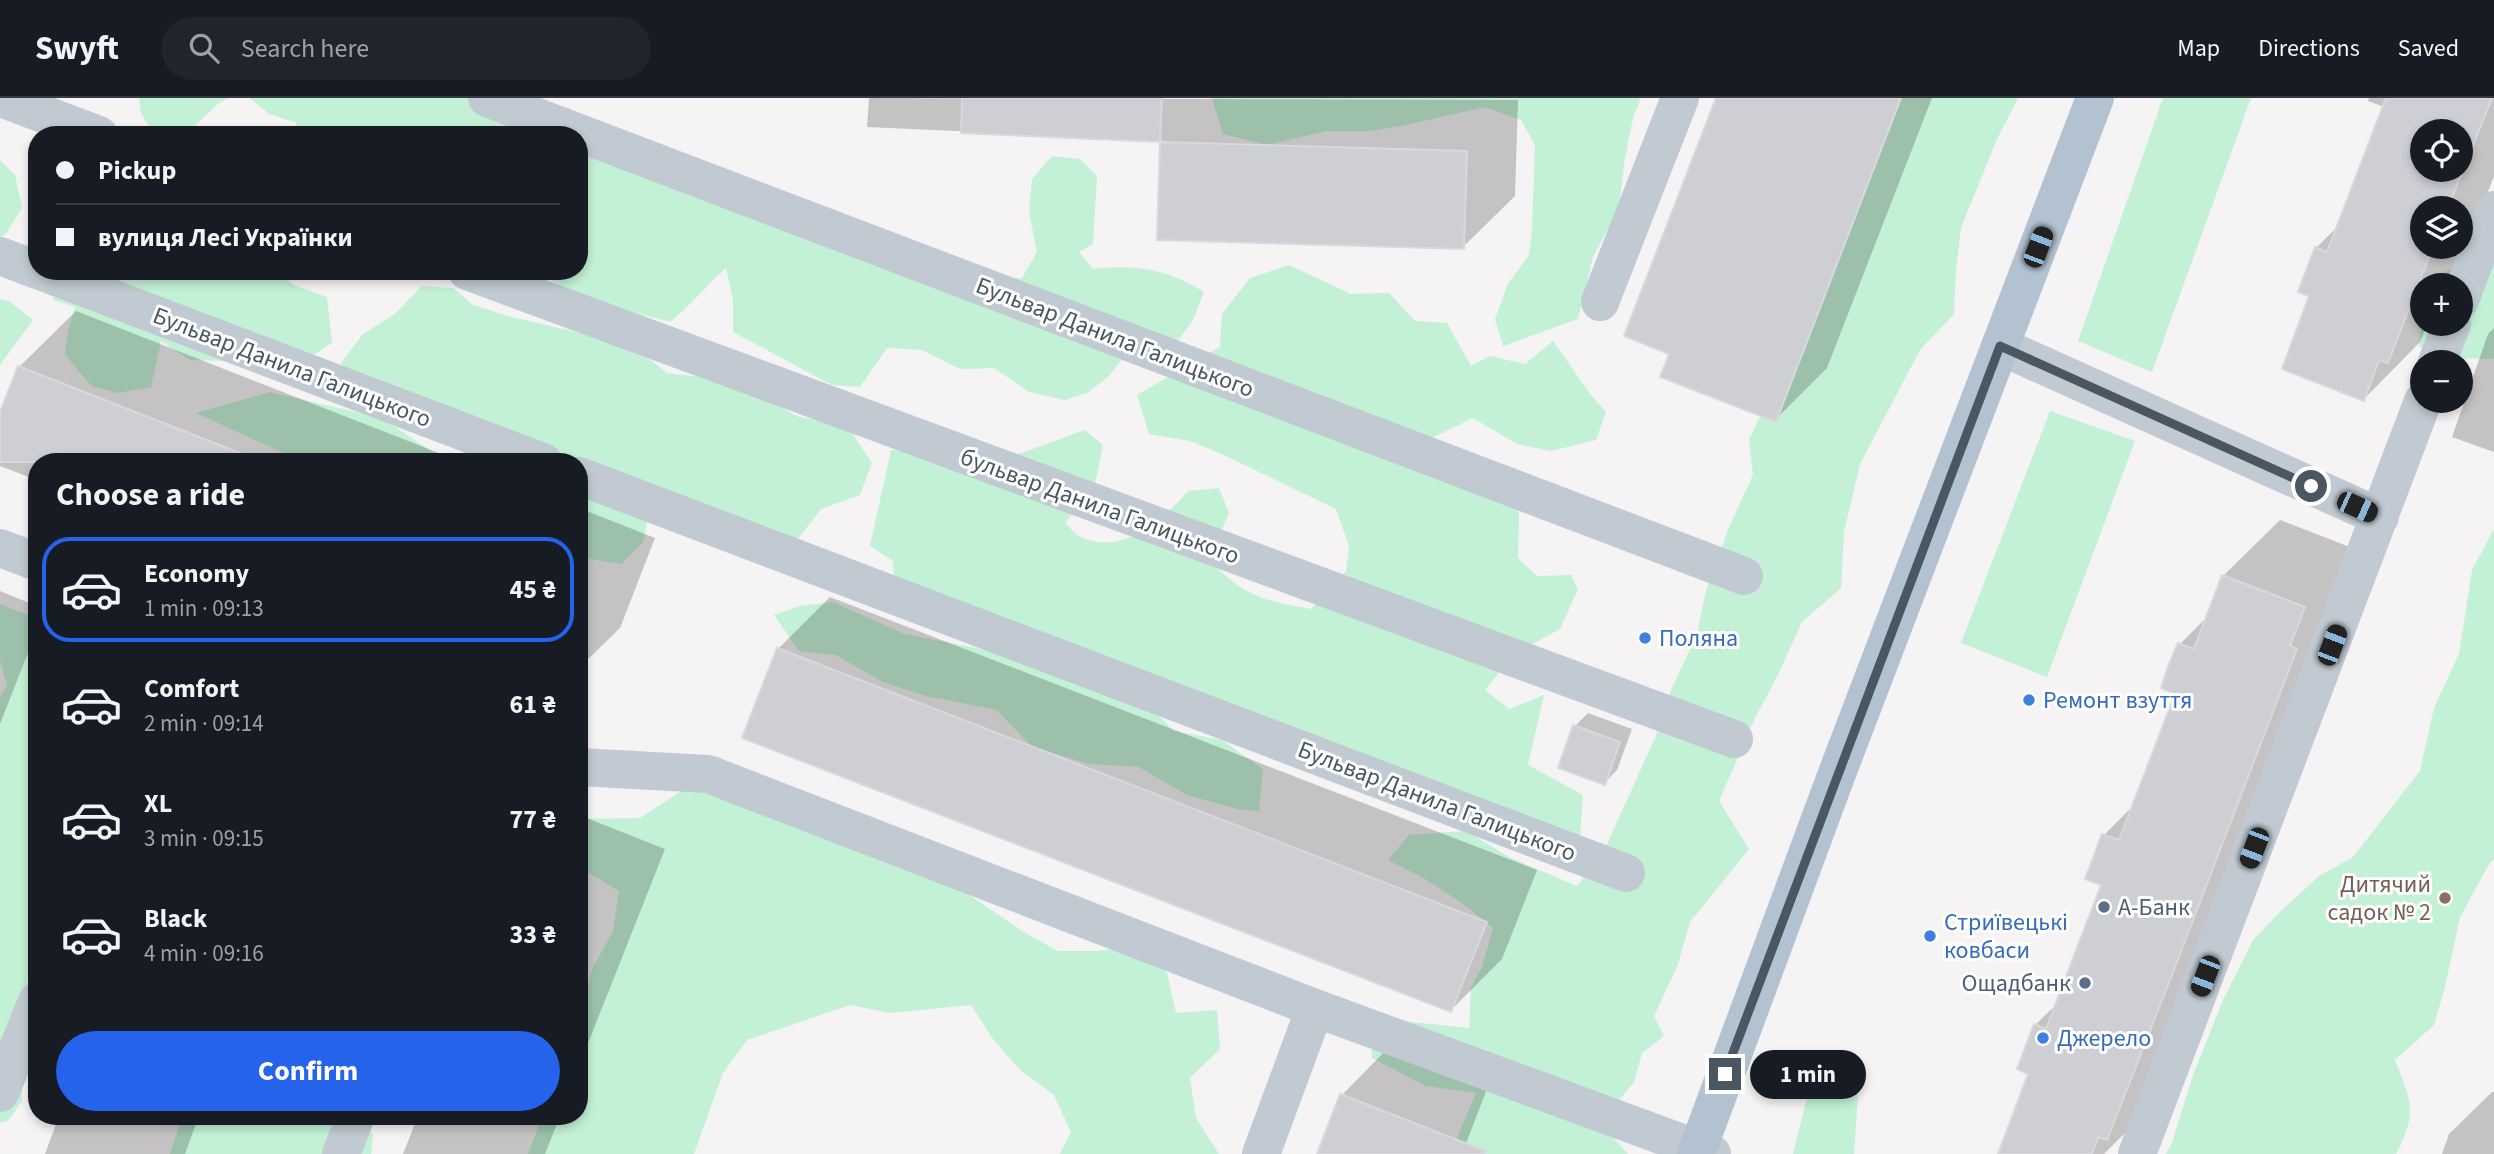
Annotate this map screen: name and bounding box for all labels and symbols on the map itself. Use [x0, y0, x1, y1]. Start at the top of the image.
car [2021, 224, 2056, 270]
street label: Бульвар Данила Галицького [971, 268, 1259, 407]
street label: Бульвар Данила Галицького [148, 298, 436, 437]
street label: бульвар Данила Галицького [955, 440, 1244, 573]
route start [2295, 470, 2327, 502]
car [2334, 489, 2381, 525]
place label: Поляна [1659, 621, 1738, 656]
car [2315, 622, 2350, 668]
marker: Поляна [1637, 630, 1653, 646]
place label: Ремонт взуття [2043, 683, 2192, 718]
marker: Ремонт взуття [2021, 692, 2037, 708]
street label: Бульвар Данила Галицького [1293, 732, 1581, 871]
car [2237, 825, 2272, 871]
place label: Дитячий садок № 2 [2328, 867, 2431, 930]
place label: А-Банк [2118, 890, 2190, 925]
marker: Дитячий садок № 2 [2437, 890, 2453, 906]
marker: А-Банк [2096, 899, 2112, 915]
place label: Стриївецькі ковбаси [1944, 905, 2068, 968]
marker: Стриївецькі ковбаси [1922, 928, 1938, 944]
car [2188, 953, 2223, 999]
place label: Ощадбанк [1962, 966, 2071, 1001]
marker: Ощадбанк [2077, 975, 2093, 991]
place label: Джерело [2057, 1021, 2151, 1056]
marker: Джерело [2035, 1030, 2051, 1046]
callout: 1 min [1750, 1049, 1865, 1098]
route end [1709, 1058, 1741, 1090]

